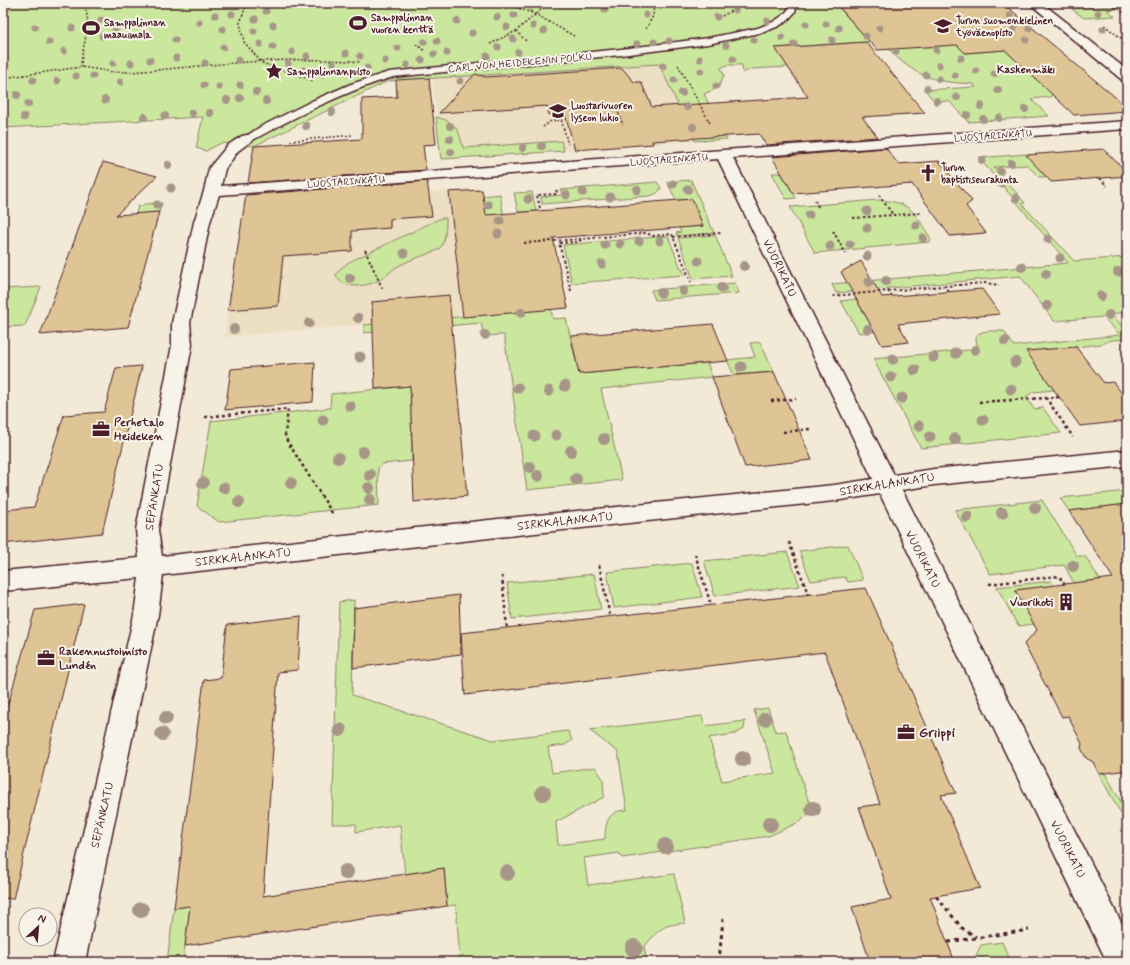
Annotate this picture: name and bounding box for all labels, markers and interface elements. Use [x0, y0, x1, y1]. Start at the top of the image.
place label: Samppalinnan vuoren kenttä [371, 12, 434, 37]
sports icon: Samppalinnan vuoren kenttä [348, 13, 368, 33]
place label: Turun suomenkielinen työväenopisto [955, 14, 1053, 40]
school or university icon: Turun suomenkielinen työväenopisto [933, 16, 953, 36]
place label: Samppalinnan maauimala [104, 17, 166, 42]
sports icon: Samppalinnan maauimala [81, 18, 101, 38]
street label: CARL VON HEIDEKENIN POLKU [447, 50, 593, 76]
place icon: Samppalinnanpuisto [264, 61, 284, 81]
district label: Kaskenmäki [997, 63, 1056, 77]
place label: Samppalinnanpuisto [287, 66, 371, 79]
place label: Luostarivuoren lyseon lukio [571, 100, 632, 125]
school or university icon: Luostarivuoren lyseon lukio [548, 101, 568, 121]
street label: LUOSTARINKATU [954, 126, 1033, 146]
street label: LUOSTARINKATU [630, 150, 709, 170]
place label: Turun baptistiseurakunta [941, 161, 1019, 187]
church icon: Turun baptistiseurakunta [918, 163, 938, 183]
street label: LUOSTARINKATU [307, 172, 386, 192]
street label: VUORIKATU [758, 237, 800, 300]
place label: Perhetalo Heideken [114, 415, 164, 445]
office icon: Perhetalo Heideken [91, 419, 111, 439]
street label: SEPÄNKATU [142, 463, 168, 532]
street label: SIRKKALANKATU [838, 470, 936, 500]
street label: SIRKKALANKATU [516, 509, 614, 535]
street label: VUORIKATU [901, 528, 943, 591]
street label: SIRKKALANKATU [194, 545, 292, 571]
building icon: Vuorikoti [1056, 592, 1076, 612]
place label: Vuorikoti [1010, 595, 1053, 611]
place label: Rakennustoimisto Lundén [59, 644, 147, 674]
office icon: Rakennustoimisto Lundén [36, 648, 56, 668]
office icon: Griippi [896, 722, 916, 742]
place label: Griippi [919, 724, 955, 742]
street label: SEPÄNKATU [88, 781, 118, 850]
street label: VUORIKATU [1046, 818, 1088, 881]
north arrow [18, 907, 58, 947]
text: N [36, 911, 48, 927]

